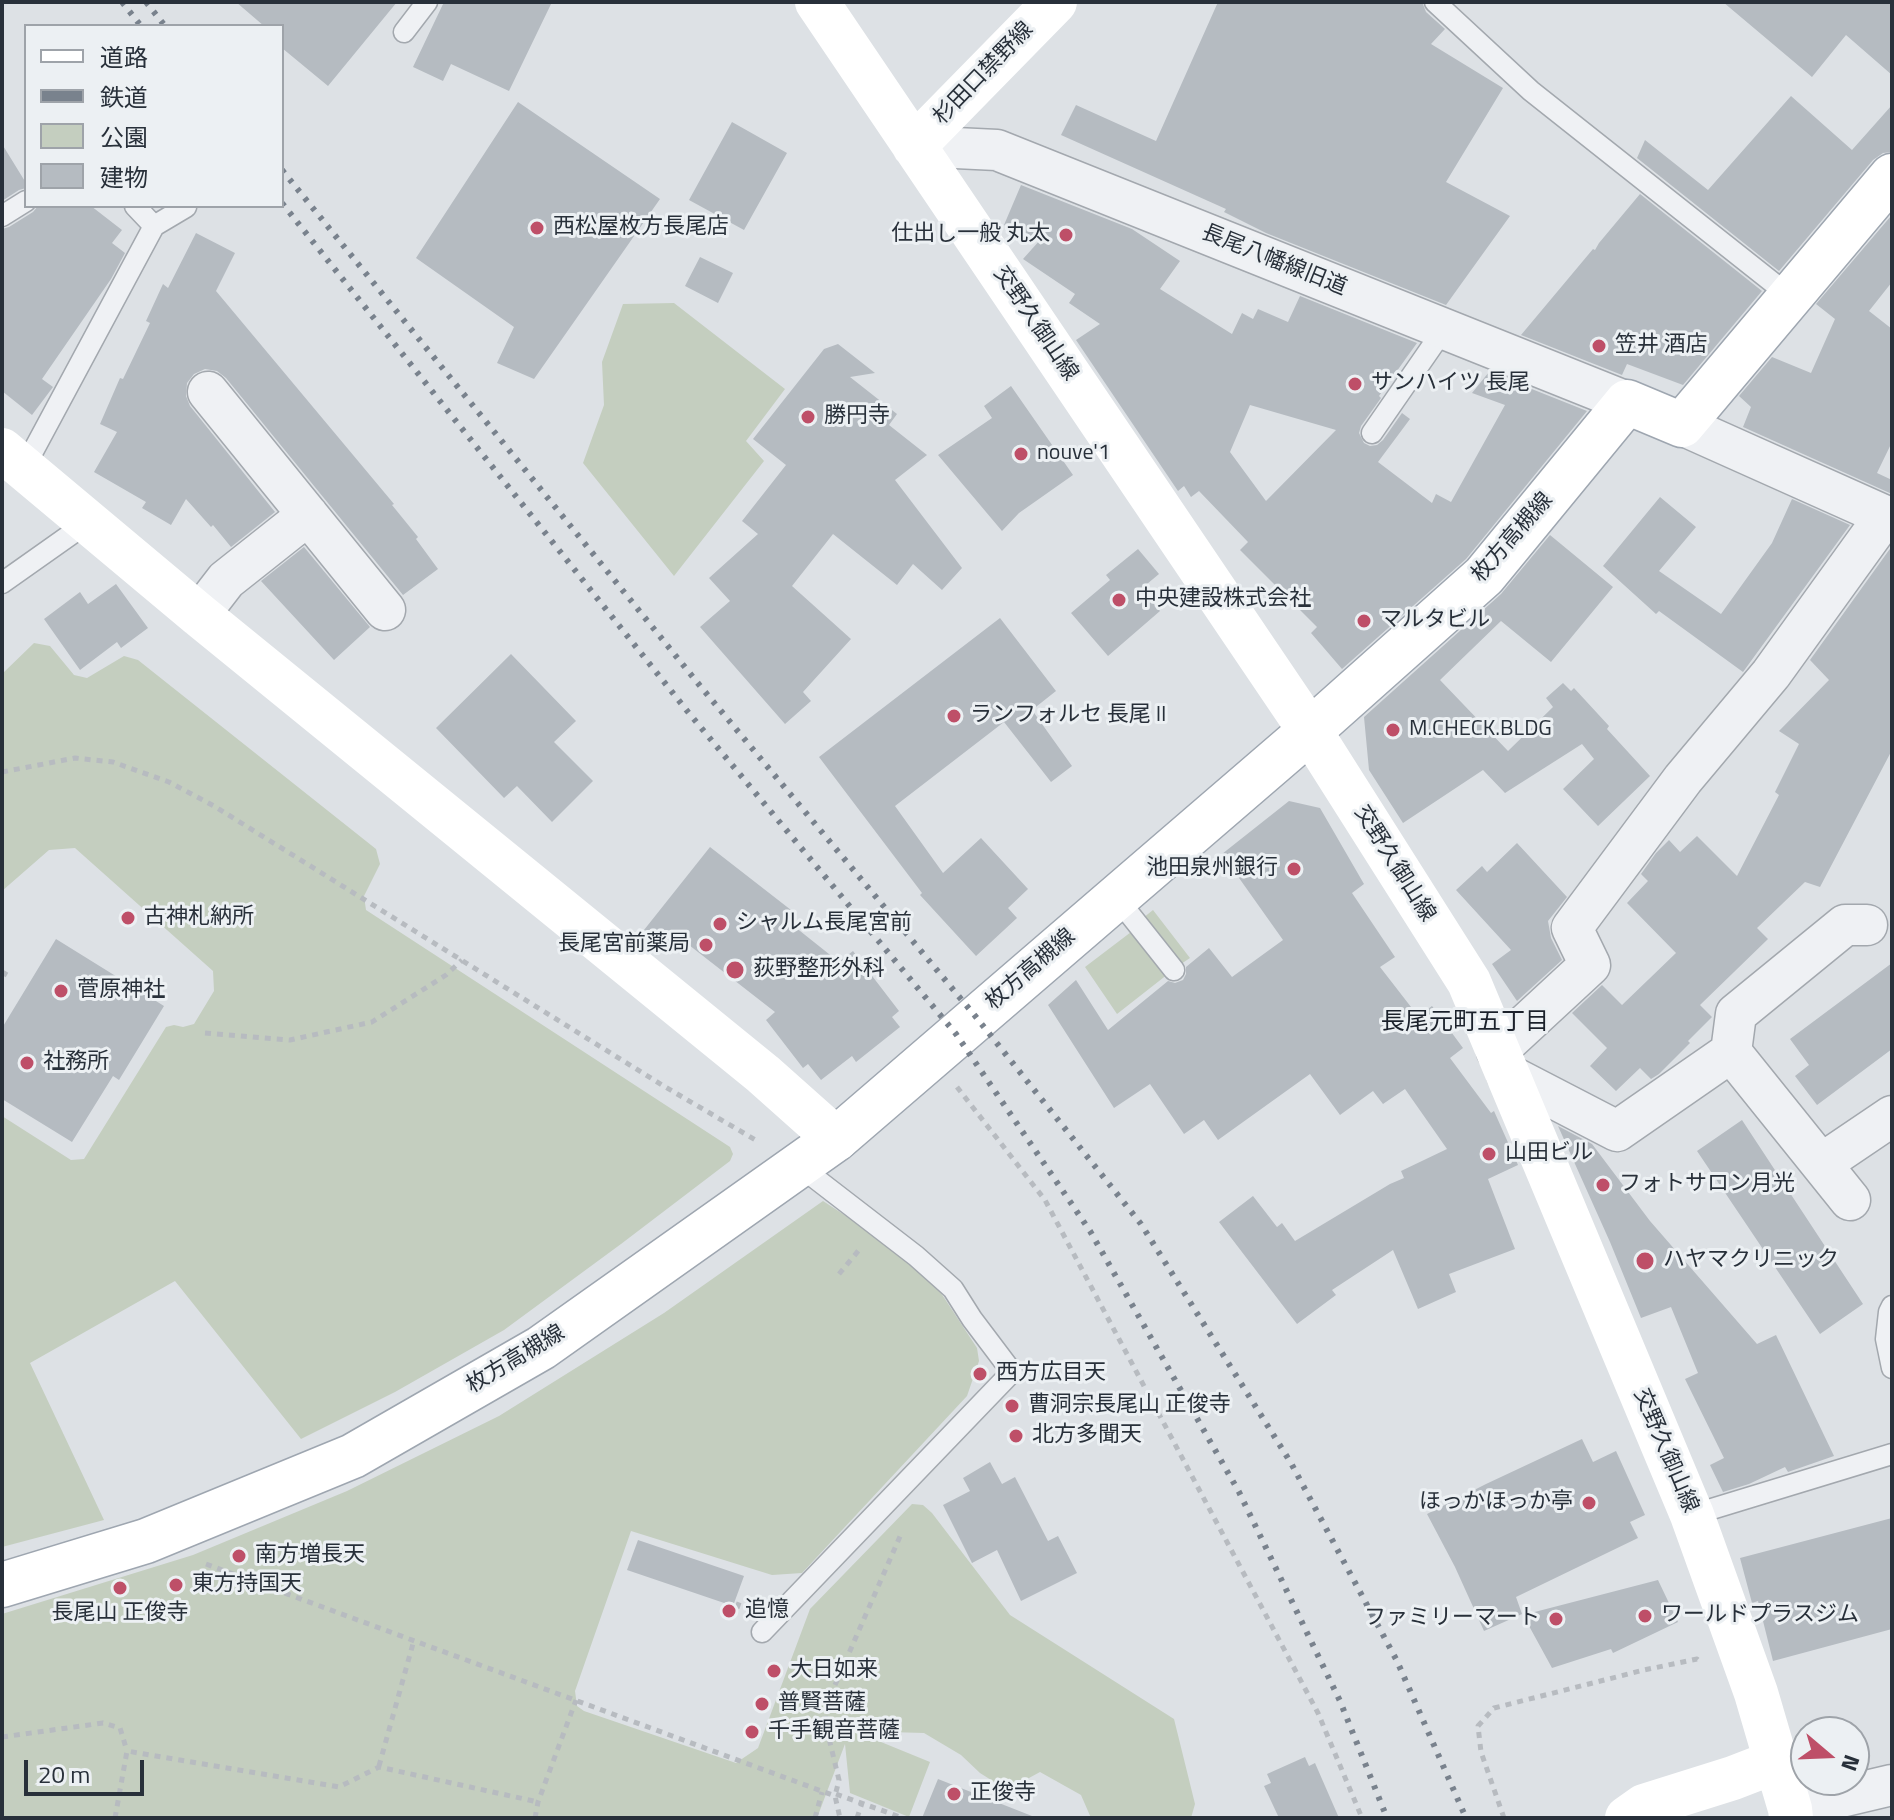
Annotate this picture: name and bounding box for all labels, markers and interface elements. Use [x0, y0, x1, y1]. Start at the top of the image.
street label: 杉田口禁野線 [929, 17, 1039, 131]
legend [24, 24, 284, 208]
text: 道路 [100, 39, 148, 75]
text: 鉄道 [100, 79, 148, 115]
text: 公園 [100, 119, 148, 155]
text: 建物 [100, 159, 148, 195]
place label: 西松屋枚方長尾店 [553, 215, 729, 241]
marker: 西松屋枚方長尾店 [528, 219, 546, 237]
street label: 長尾八幡線旧道 [1198, 220, 1350, 302]
place label: 仕出し一般 丸太 [891, 222, 1050, 248]
marker: 仕出し一般 丸太 [1057, 226, 1075, 244]
street label: 交野久御山線 [987, 262, 1083, 386]
place label: 笠井 酒店 [1615, 333, 1708, 359]
marker: 笠井 酒店 [1590, 337, 1608, 355]
place label: サンハイツ 長尾 [1371, 371, 1530, 397]
marker: サンハイツ 長尾 [1346, 375, 1364, 393]
place label: 勝円寺 [824, 404, 890, 430]
marker: 勝円寺 [799, 408, 817, 426]
place label: nouve'1 [1037, 441, 1110, 467]
marker: nouve'1 [1012, 445, 1030, 463]
street label: 枚方高槻線 [1467, 488, 1559, 588]
place label: 中央建設株式会社 [1135, 587, 1311, 613]
marker: 中央建設株式会社 [1110, 591, 1128, 609]
place label: マルタビル [1380, 608, 1490, 634]
marker: マルタビル [1355, 612, 1373, 630]
place label: ランフォルセ 長尾 II [970, 703, 1167, 729]
marker: ランフォルセ 長尾 II [945, 707, 963, 725]
place label: M.CHECK.BLDG [1409, 717, 1552, 743]
marker: M.CHECK.BLDG [1384, 721, 1402, 739]
street label: 交野久御山線 [1348, 801, 1440, 927]
place label: 池田泉州銀行 [1146, 856, 1278, 882]
marker: 池田泉州銀行 [1285, 860, 1303, 878]
place label: 古神札納所 [144, 905, 254, 931]
marker: 古神札納所 [119, 909, 137, 927]
place label: シャルム長尾宮前 [736, 911, 912, 937]
marker: シャルム長尾宮前 [711, 915, 729, 933]
street label: 枚方高槻線 [981, 924, 1081, 1016]
place label: 長尾宮前薬局 [558, 932, 690, 958]
marker: 長尾宮前薬局 [697, 936, 715, 954]
place label: 荻野整形外科 [753, 957, 885, 983]
marker: 荻野整形外科 [724, 959, 746, 981]
place label: 菅原神社 [77, 978, 165, 1004]
marker: 菅原神社 [52, 982, 70, 1000]
district label: 長尾元町五丁目 [1381, 1009, 1549, 1037]
place label: 社務所 [43, 1050, 109, 1076]
marker: 社務所 [18, 1054, 36, 1072]
place label: 山田ビル [1505, 1141, 1593, 1167]
marker: 山田ビル [1480, 1145, 1498, 1163]
place label: フォトサロン月光 [1619, 1172, 1795, 1198]
marker: フォトサロン月光 [1594, 1176, 1612, 1194]
place label: ハヤマクリニック [1663, 1248, 1839, 1274]
marker: ハヤマクリニック [1634, 1250, 1656, 1272]
street label: 枚方高槻線 [462, 1320, 570, 1400]
place label: 西方広目天 [996, 1361, 1106, 1387]
marker: 西方広目天 [971, 1365, 989, 1383]
street label: 交野久御山線 [1627, 1385, 1703, 1517]
place label: 曹洞宗長尾山 正俊寺 [1028, 1393, 1231, 1419]
marker: 曹洞宗長尾山 正俊寺 [1003, 1397, 1021, 1415]
place label: 北方多聞天 [1032, 1423, 1142, 1449]
marker: 北方多聞天 [1007, 1427, 1025, 1445]
place label: ほっかほっか亭 [1419, 1490, 1573, 1516]
marker: ほっかほっか亭 [1580, 1494, 1598, 1512]
place label: 南方増長天 [255, 1543, 365, 1569]
marker: 南方増長天 [230, 1547, 248, 1565]
place label: 東方持国天 [192, 1572, 302, 1598]
marker: 東方持国天 [167, 1576, 185, 1594]
marker: 長尾山 正俊寺 [111, 1579, 129, 1597]
place label: 追憶 [745, 1598, 789, 1624]
place label: 長尾山 正俊寺 [52, 1601, 188, 1627]
marker: 追憶 [720, 1602, 738, 1620]
place label: ワールドプラスジム [1661, 1603, 1859, 1629]
place label: ファミリーマート [1364, 1606, 1540, 1632]
marker: ワールドプラスジム [1636, 1607, 1654, 1625]
marker: ファミリーマート [1547, 1610, 1565, 1628]
place label: 大日如来 [790, 1658, 878, 1684]
marker: 大日如来 [765, 1662, 783, 1680]
place label: 普賢菩薩 [778, 1691, 866, 1717]
marker: 普賢菩薩 [753, 1695, 771, 1713]
north arrow [1790, 1716, 1870, 1796]
place label: 千手観音菩薩 [768, 1719, 900, 1745]
marker: 千手観音菩薩 [743, 1723, 761, 1741]
scale bar [28, 1744, 148, 1794]
text: N [1832, 1750, 1869, 1776]
text: 20 m [38, 1756, 90, 1792]
place label: 正俊寺 [970, 1781, 1036, 1807]
marker: 正俊寺 [945, 1785, 963, 1803]

